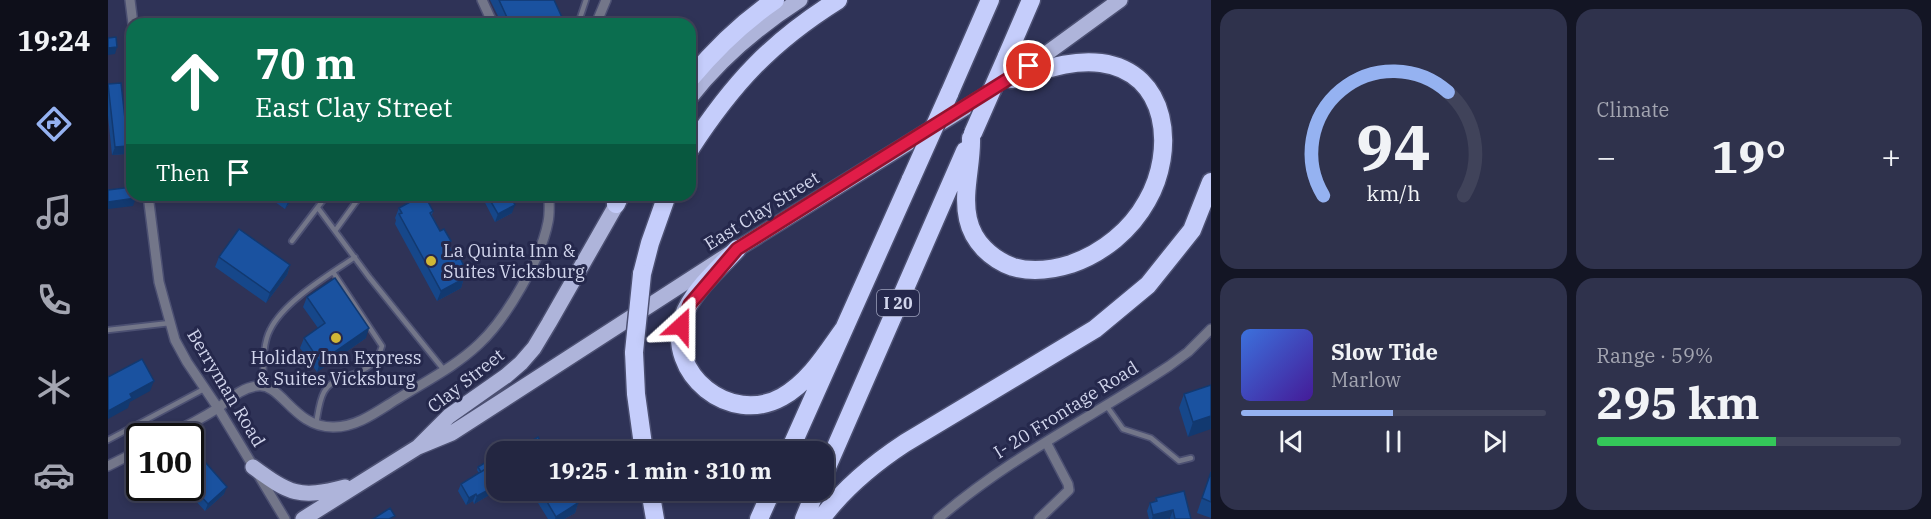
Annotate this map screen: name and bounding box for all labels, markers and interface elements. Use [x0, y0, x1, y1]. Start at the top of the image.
text: 19:24 [18, 23, 90, 58]
text: 70 m [255, 36, 356, 91]
pin [1003, 40, 1054, 91]
icon: ahead [156, 42, 234, 120]
icon: arrive [1012, 49, 1045, 82]
text: East Clay Street [255, 89, 452, 124]
text: Climate [1597, 96, 1669, 123]
icon: directions [33, 103, 75, 145]
text: 94 [1356, 106, 1431, 187]
text: 19° [1711, 127, 1786, 185]
text: − [1597, 135, 1616, 178]
text: + [1881, 135, 1901, 178]
icon: arrive [222, 156, 255, 189]
text: Then [156, 158, 210, 187]
street label: East Clay Street [700, 166, 824, 255]
text: km/h [1366, 179, 1420, 207]
icon: music [33, 191, 75, 233]
place label: La Quinta Inn & Suites Vicksburg [443, 239, 585, 283]
marker: La Quinta Inn & Suites Vicksburg [424, 254, 438, 268]
icon: phone [33, 279, 75, 321]
road number: I 20 [877, 290, 919, 316]
position arrow [649, 294, 713, 358]
street label: Berryman Road [182, 325, 271, 451]
marker: Holiday Inn Express & Suites Vicksburg [329, 331, 343, 345]
text: Slow Tide [1331, 337, 1438, 366]
text: Range · 59% [1597, 342, 1713, 369]
street label: Clay Street [423, 344, 509, 418]
place label: Holiday Inn Express & Suites Vicksburg [251, 346, 421, 390]
street label: I- 20 Frontage Road [989, 356, 1142, 463]
icon: climate [33, 366, 75, 408]
text: Marlow [1331, 366, 1401, 393]
text: 295 km [1597, 373, 1760, 431]
speed limit sign: 100 [126, 423, 204, 501]
icon: previous [1275, 425, 1308, 458]
icon: pause [1377, 425, 1410, 458]
icon: next [1478, 425, 1511, 458]
icon: car [33, 454, 75, 496]
text: 19:25 · 1 min · 310 m [548, 456, 772, 485]

